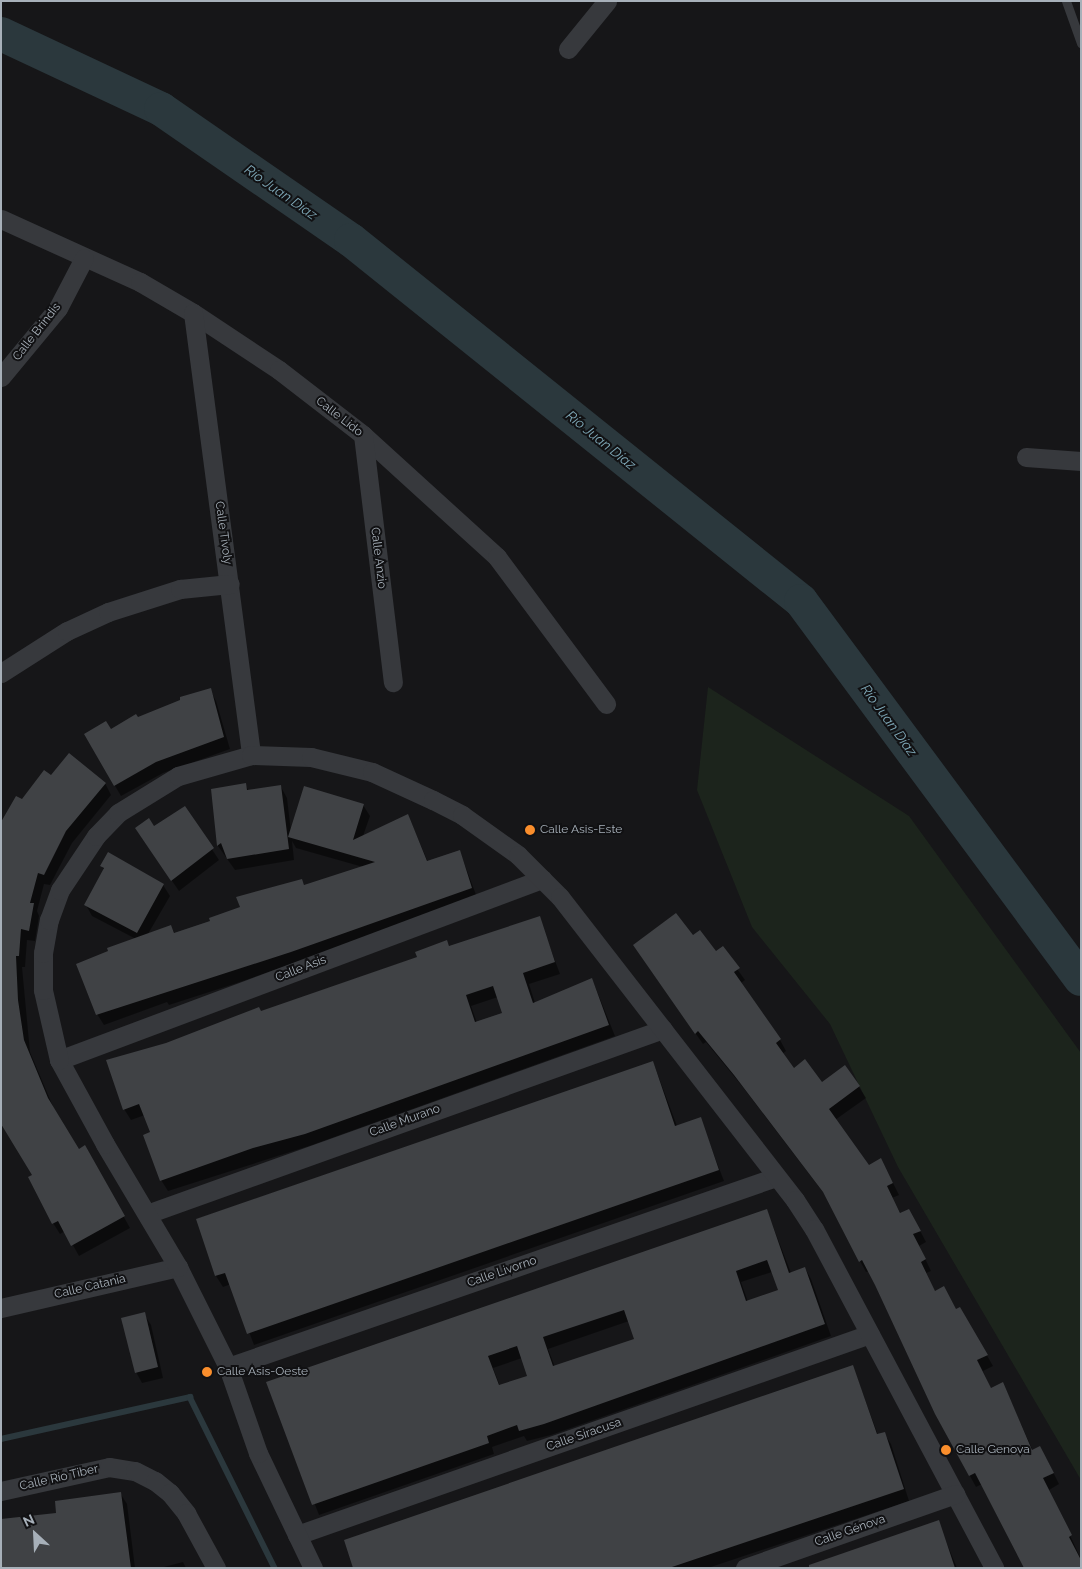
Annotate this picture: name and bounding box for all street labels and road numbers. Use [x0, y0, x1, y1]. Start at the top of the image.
street label: Calle Brindis [10, 300, 64, 364]
street label: Calle Lido [313, 394, 365, 440]
street label: Calle Tivoly [211, 500, 235, 566]
street label: Calle Anzio [367, 526, 389, 590]
street label: Calle Asis [273, 953, 329, 985]
street label: Calle Murano [368, 1102, 442, 1140]
street label: Calle Livorno [465, 1253, 539, 1291]
street label: Calle Catania [53, 1272, 127, 1302]
street label: Calle Siracusa [545, 1415, 623, 1455]
street label: Calle Río Tiber [18, 1462, 100, 1494]
street label: Calle Génova [813, 1512, 887, 1550]

